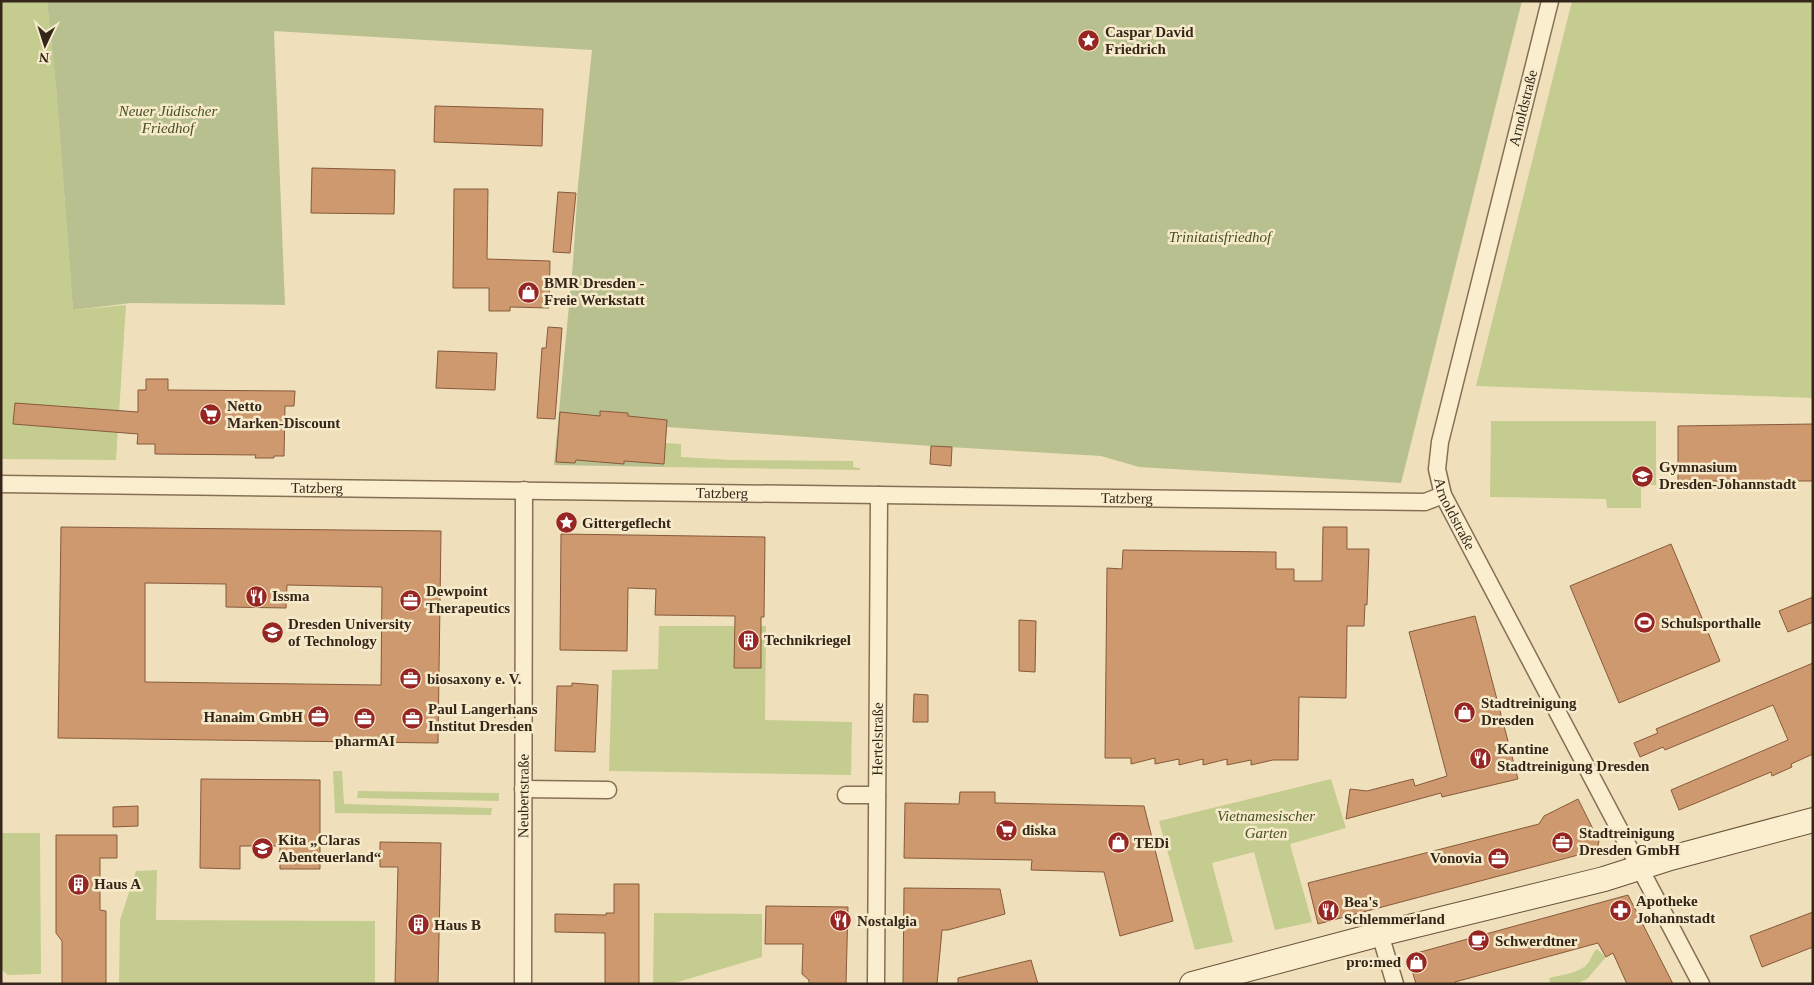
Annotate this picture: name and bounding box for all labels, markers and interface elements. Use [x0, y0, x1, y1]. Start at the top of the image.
north arrow [20, 20, 70, 70]
place label: Caspar David Friedrich [1105, 24, 1194, 57]
place icon: Caspar David Friedrich [1077, 29, 1101, 53]
text: N [39, 50, 50, 65]
street label: Arnoldstraße [1506, 68, 1540, 148]
park label: Neuer Jüdischer Friedhof [118, 103, 218, 136]
park label: Trinitatisfriedhof [1169, 229, 1273, 245]
place label: BMR Dresden - Freie Werkstatt [544, 275, 645, 308]
shop icon: BMR Dresden - Freie Werkstatt [516, 280, 540, 304]
place label: Netto Marken-Discount [227, 398, 340, 431]
supermarket icon: Netto Marken-Discount [199, 403, 223, 427]
place label: Gymnasium Dresden-Johannstadt [1659, 459, 1796, 492]
school or university icon: Gymnasium Dresden-Johannstadt [1631, 464, 1655, 488]
street label: Arnoldstraße [1431, 476, 1479, 553]
street label: Tatzberg [291, 480, 344, 496]
street label: Tatzberg [696, 485, 749, 501]
street label: Tatzberg [1101, 490, 1154, 507]
place icon: Gittergeflecht [554, 511, 578, 535]
place label: Gittergeflecht [582, 515, 671, 531]
place label: Dewpoint Therapeutics [426, 583, 510, 616]
restaurant icon: Issma [244, 584, 268, 608]
place label: Issma [272, 588, 310, 604]
office icon: Dewpoint Therapeutics [398, 588, 422, 612]
sports icon: Schulsporthalle [1633, 611, 1657, 635]
place label: Schulsporthalle [1661, 615, 1761, 631]
place label: Dresden University of Technology [288, 616, 412, 649]
school or university icon: Dresden University of Technology [260, 621, 284, 645]
building icon: Technikriegel [736, 628, 760, 652]
place label: Technikriegel [764, 632, 851, 648]
office icon: biosaxony e. V. [399, 667, 423, 691]
place label: biosaxony e. V. [427, 671, 522, 687]
place label: Stadtreinigung Dresden [1481, 695, 1577, 728]
shop icon: Stadtreinigung Dresden [1453, 700, 1477, 724]
place label: Paul Langerhans Institut Dresden [428, 701, 538, 734]
street label: Hertelstraße [869, 702, 886, 776]
office icon: Hanaim GmbH [307, 705, 331, 729]
office icon: pharmAI [353, 706, 377, 730]
office icon: Paul Langerhans Institut Dresden [400, 706, 424, 730]
place label: Hanaim GmbH [203, 709, 303, 725]
place label: pharmAI [335, 733, 395, 749]
place label: Kantine Stadtreinigung Dresden [1497, 741, 1650, 774]
restaurant icon: Kantine Stadtreinigung Dresden [1469, 746, 1493, 770]
street label: Neubertstraße [515, 754, 531, 838]
park label: Vietnamesischer Garten [1217, 808, 1315, 841]
supermarket icon: diska [994, 818, 1018, 842]
place label: diska [1022, 822, 1057, 838]
place label: Stadtreinigung Dresden GmbH [1579, 825, 1680, 858]
office icon: Stadtreinigung Dresden GmbH [1551, 830, 1575, 854]
shop icon: TEDi [1106, 831, 1130, 855]
place label: Kita „Claras Abenteuerland“ [278, 832, 382, 865]
place label: TEDi [1134, 835, 1169, 851]
school or university icon: Kita „Claras Abenteuerland“ [250, 837, 274, 861]
office icon: Vonovia [1486, 846, 1510, 870]
place label: Vonovia [1430, 850, 1482, 866]
building icon: Haus A [66, 872, 90, 896]
place label: Haus A [94, 876, 141, 892]
place label: Apotheke Johannstadt [1636, 893, 1715, 926]
place label: Bea's Schlemmerland [1344, 894, 1445, 927]
pharmacy icon: Apotheke Johannstadt [1608, 898, 1632, 922]
restaurant icon: Bea's Schlemmerland [1316, 899, 1340, 923]
restaurant icon: Nostalgia [829, 909, 853, 933]
building icon: Haus B [406, 913, 430, 937]
place label: Nostalgia [857, 913, 918, 929]
place label: Haus B [434, 917, 481, 933]
cafe icon: Schwerdtner [1467, 929, 1491, 953]
place label: Schwerdtner [1495, 933, 1578, 949]
shop icon: pro:med [1405, 950, 1429, 974]
place label: pro:med [1346, 954, 1402, 970]

